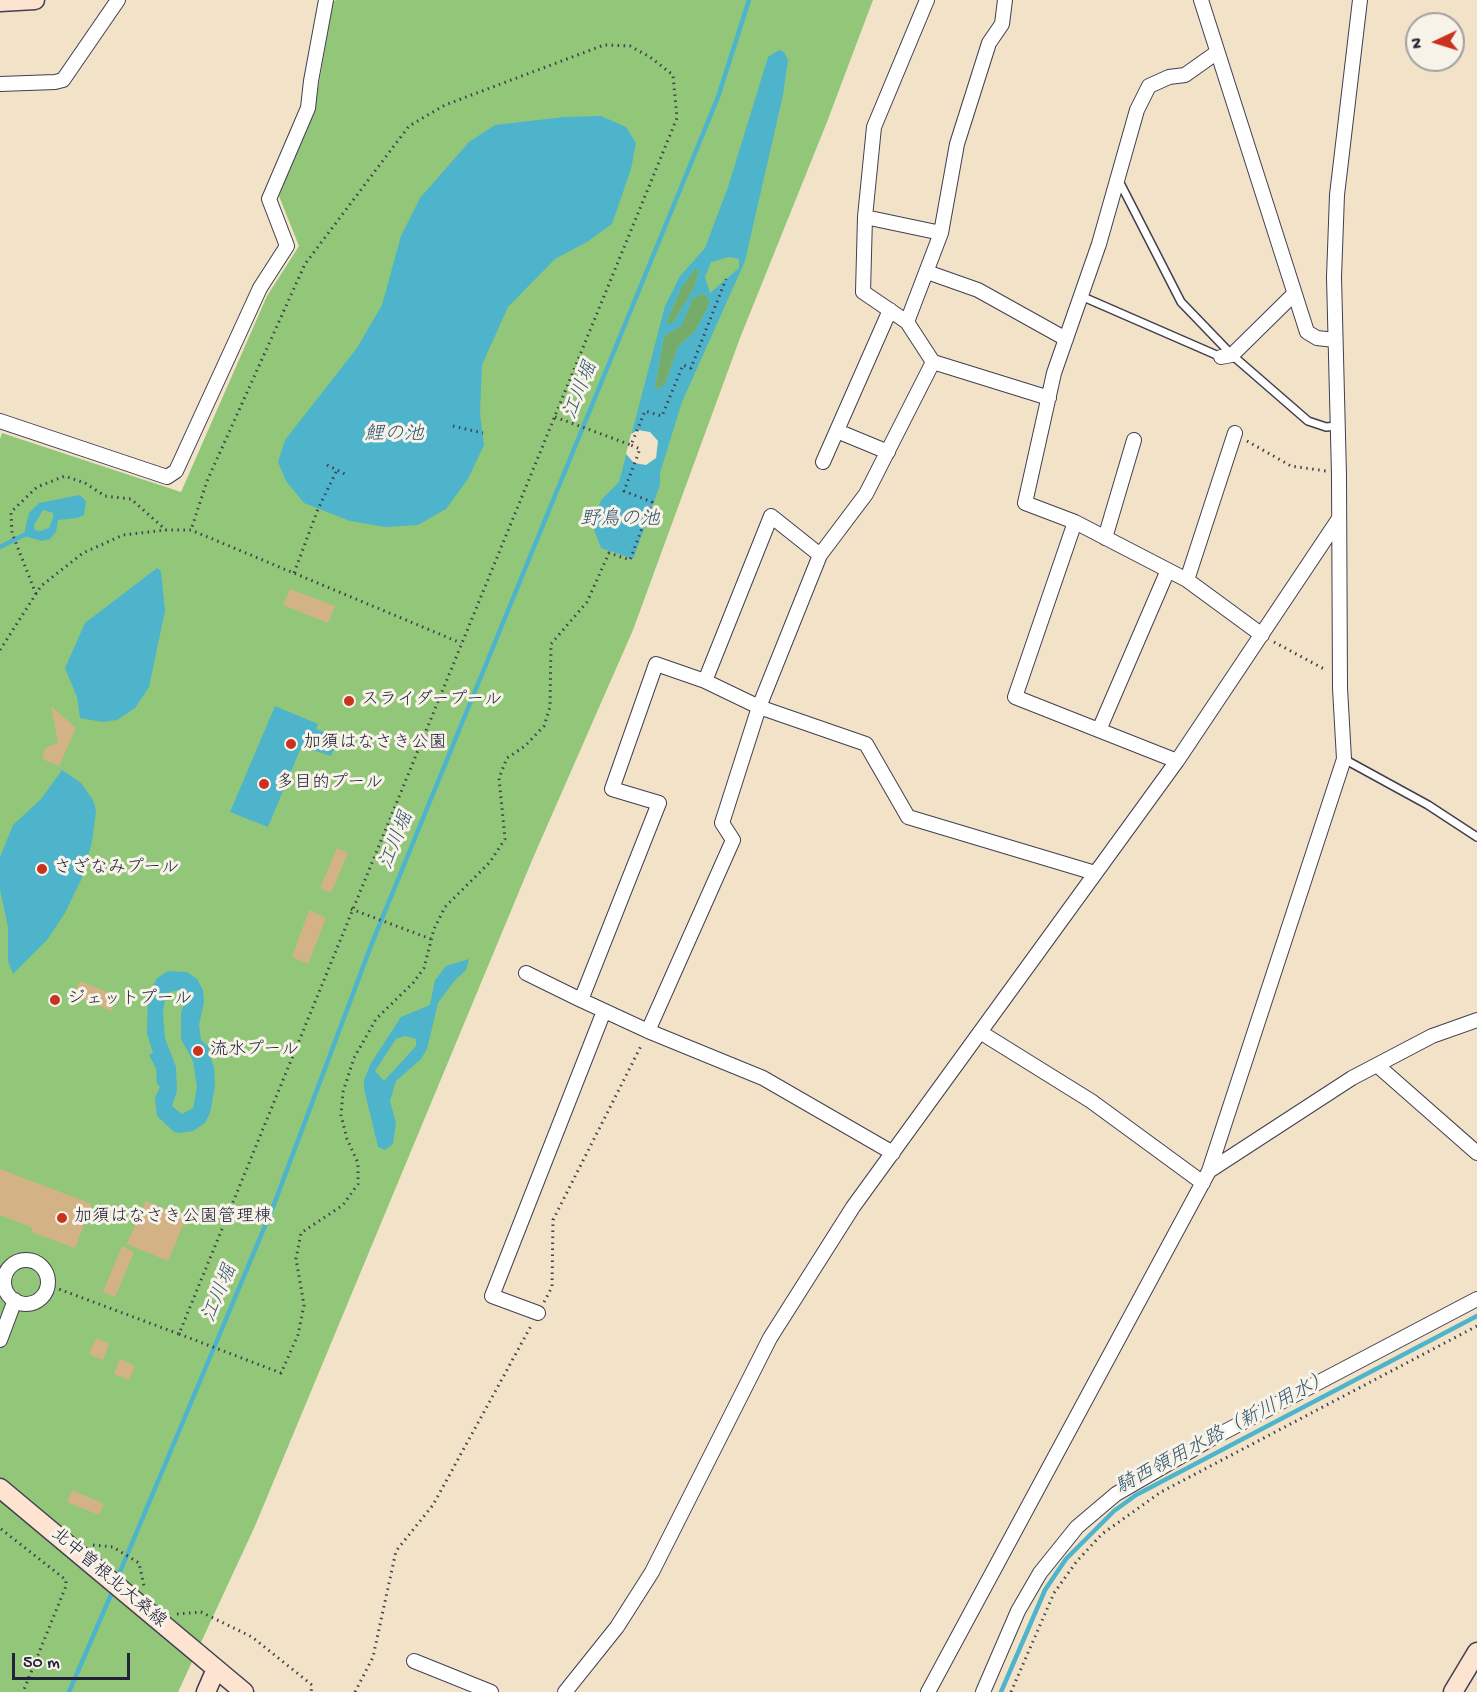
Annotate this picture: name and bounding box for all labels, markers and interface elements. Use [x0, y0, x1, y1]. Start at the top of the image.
north arrow [1405, 12, 1465, 72]
text: N [1409, 37, 1428, 49]
water label: 江川堀 [560, 359, 604, 423]
water label: 鯉の池 [364, 424, 424, 448]
water label: 野鳥の池 [580, 509, 660, 533]
place label: スライダープール [361, 690, 502, 712]
marker: スライダープール [342, 694, 356, 708]
place label: 加須はなさき公園 [303, 733, 447, 755]
marker: 加須はなさき公園 [284, 737, 298, 751]
place label: 多目的プール [276, 773, 383, 795]
marker: 多目的プール [257, 777, 271, 791]
water label: 江川堀 [376, 809, 420, 873]
place label: さざなみプール [54, 858, 179, 880]
marker: さざなみプール [35, 862, 49, 876]
place label: ジェットプール [67, 989, 192, 1011]
marker: ジェットプール [48, 993, 62, 1007]
place label: 流水プール [210, 1040, 299, 1062]
marker: 流水プール [191, 1044, 205, 1058]
place label: 加須はなさき公園管理棟 [74, 1207, 272, 1229]
marker: 加須はなさき公園管理棟 [55, 1211, 69, 1225]
water label: 江川堀 [198, 1262, 244, 1326]
water label: 騎西領用水路（新川用水） [1112, 1367, 1336, 1501]
street label: 北中曽根北大桑線 [46, 1524, 170, 1634]
scale bar [15, 1641, 134, 1679]
text: 50 m [23, 1653, 60, 1674]

